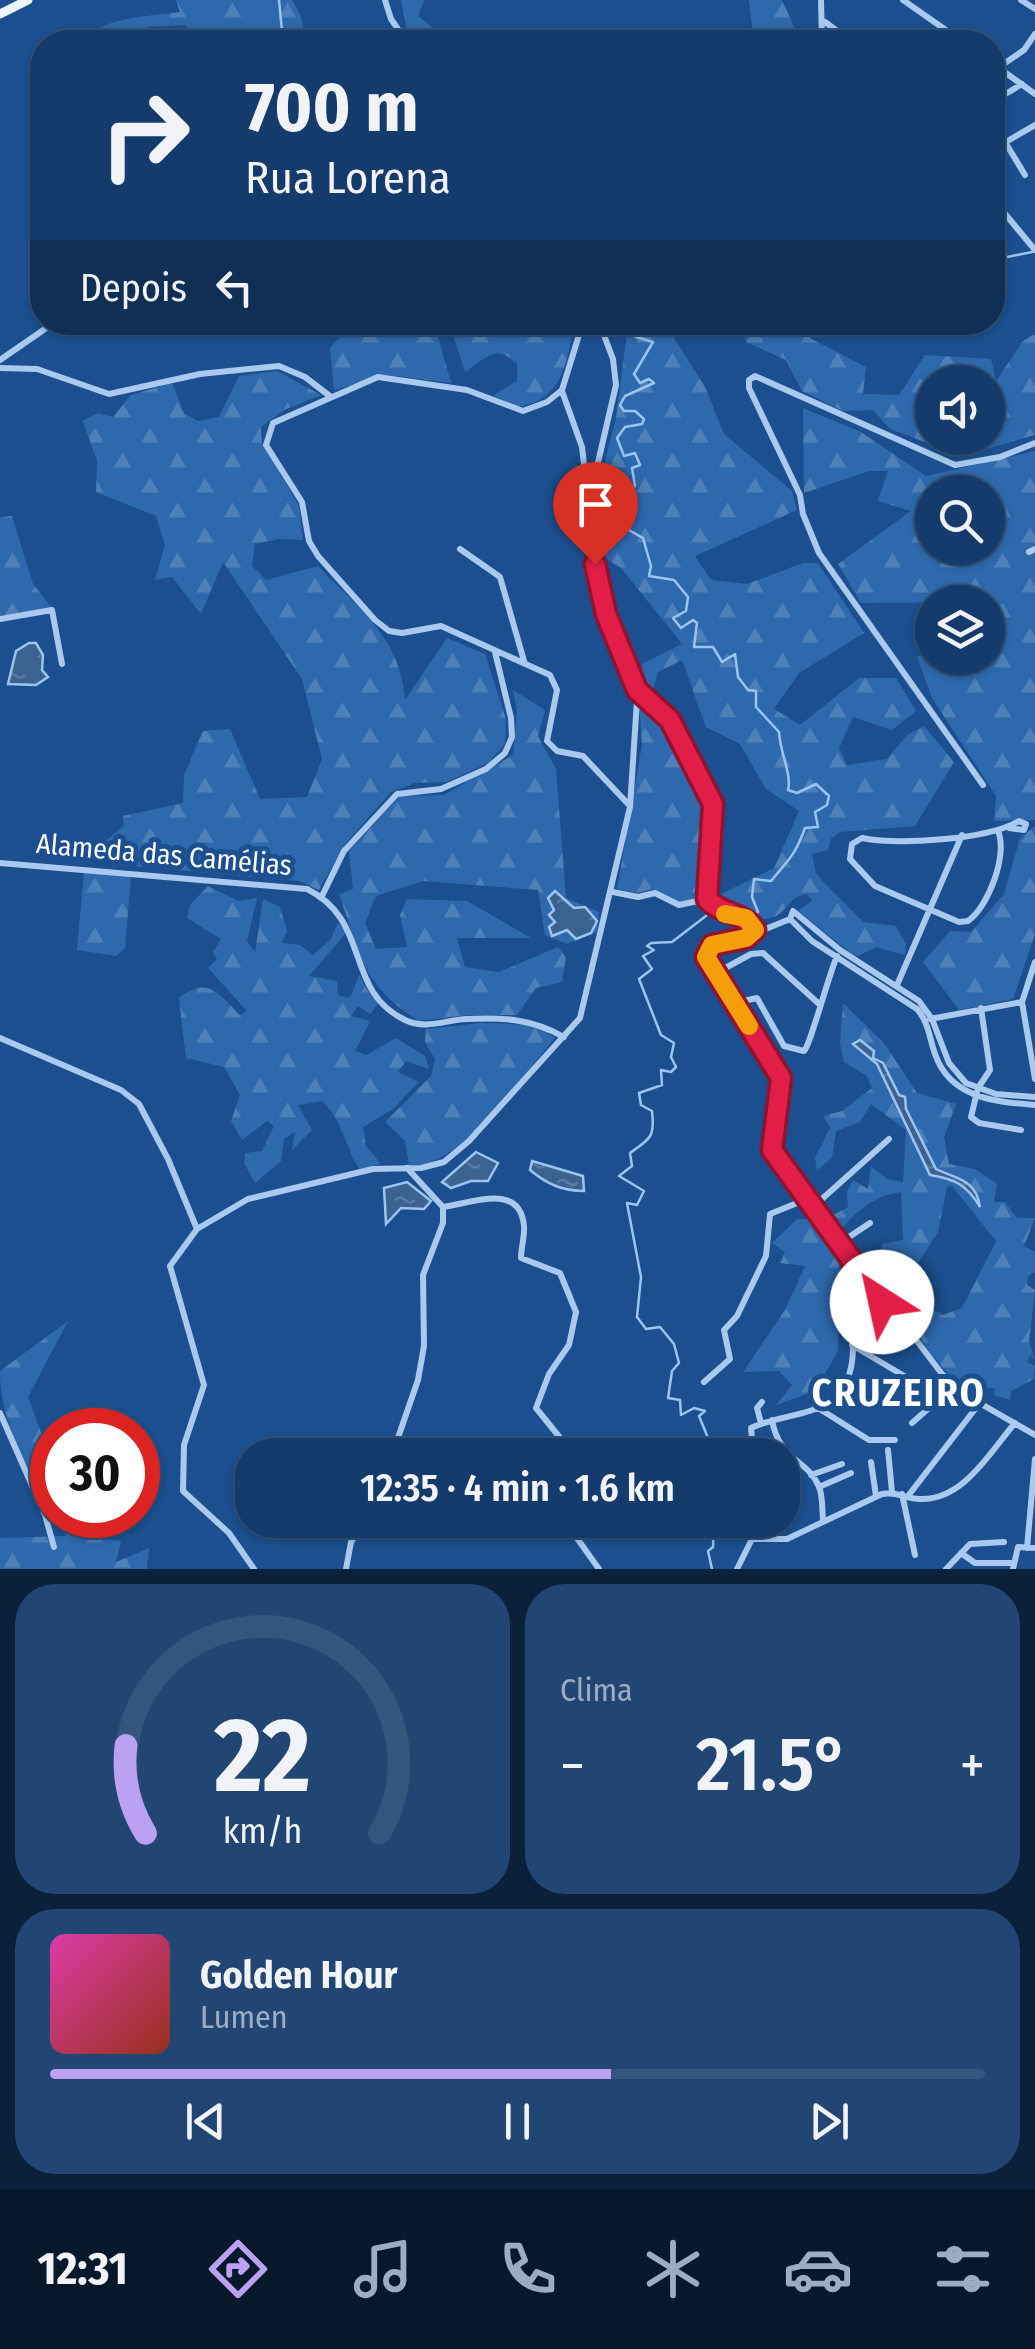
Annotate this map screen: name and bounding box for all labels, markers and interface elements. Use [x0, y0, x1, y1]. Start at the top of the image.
text: 700 m [245, 66, 419, 150]
icon: right [80, 70, 210, 200]
text: Rua Lorena [245, 151, 451, 205]
icon: left [207, 260, 262, 315]
text: Depois [80, 265, 187, 311]
map controls [915, 365, 1005, 675]
button: sound [915, 365, 1005, 455]
pin [553, 462, 638, 565]
button: search [915, 475, 1005, 565]
icon: arrive [568, 477, 623, 532]
button: layers [915, 585, 1005, 675]
street label: Alameda das Camélias [35, 827, 293, 882]
position arrow [830, 1250, 934, 1354]
district label: CRUZEIRO [812, 1370, 986, 1416]
speed limit sign: 30 [30, 1408, 160, 1538]
text: 12:35 · 4 min · 1.6 km [360, 1465, 675, 1511]
text: Clima [560, 1671, 633, 1709]
text: 22 [213, 1694, 311, 1819]
text: 21.5° [696, 1720, 849, 1810]
text: − [560, 1733, 585, 1799]
text: + [960, 1733, 985, 1799]
text: km/h [223, 1810, 302, 1852]
text: Golden Hour [200, 1952, 398, 1998]
text: Lumen [200, 1998, 288, 2036]
icon: previous [178, 2094, 233, 2149]
icon: pause [490, 2094, 545, 2149]
icon: next [802, 2094, 857, 2149]
icon: directions [203, 2234, 273, 2304]
icon: music [348, 2234, 418, 2304]
icon: phone [493, 2234, 563, 2304]
icon: climate [638, 2234, 708, 2304]
icon: car [783, 2234, 853, 2304]
icon: filters [928, 2234, 998, 2304]
text: 12:31 [37, 2242, 128, 2296]

